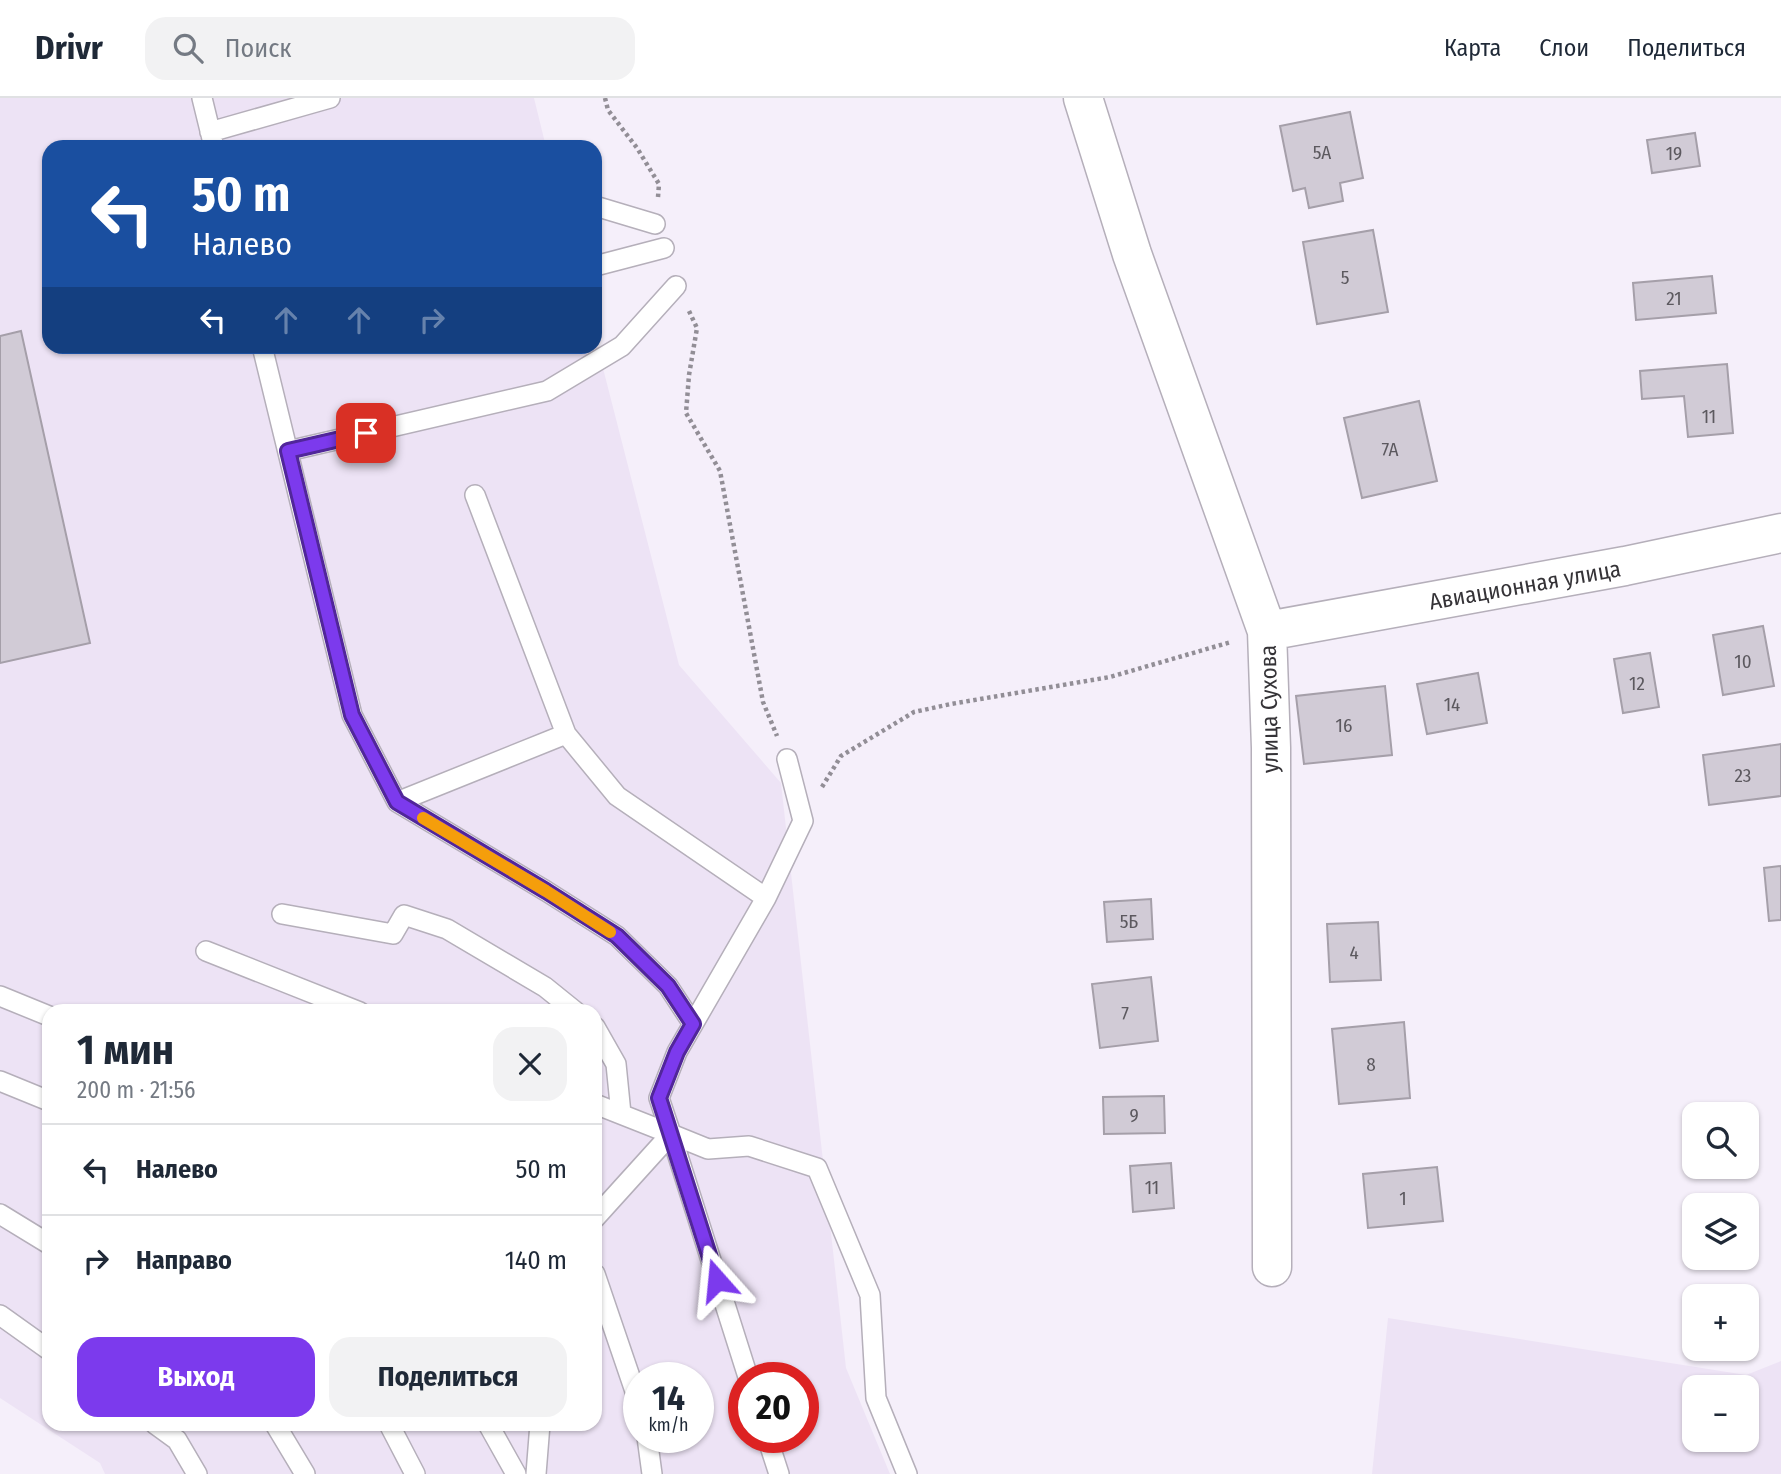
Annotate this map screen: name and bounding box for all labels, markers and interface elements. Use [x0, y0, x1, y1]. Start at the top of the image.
search box [145, 17, 635, 80]
text: Drivr [35, 28, 103, 68]
icon: search [169, 29, 207, 67]
text: Поиск [225, 33, 292, 64]
text: Карта [1444, 34, 1501, 62]
text: Слои [1539, 34, 1589, 62]
text: Поделиться [1627, 34, 1746, 62]
house number: 5А [1313, 141, 1331, 164]
house number: 19 [1666, 142, 1682, 165]
text: 50 m [192, 165, 290, 224]
icon: left [77, 168, 168, 259]
text: Налево [192, 225, 292, 263]
house number: 5 [1341, 266, 1349, 289]
house number: 21 [1666, 287, 1682, 310]
icon: left [194, 301, 232, 339]
icon: ahead [267, 301, 305, 339]
icon: ahead [340, 301, 378, 339]
icon: right [413, 301, 451, 339]
pin [336, 403, 396, 463]
house number: 11 [1702, 405, 1716, 428]
icon: arrive [347, 414, 385, 452]
house number: 7А [1381, 438, 1399, 461]
street label: Авиационная улица [1427, 554, 1623, 616]
street label: улица Сухова [1254, 645, 1284, 773]
house number: 10 [1734, 650, 1752, 673]
house number: 12 [1629, 672, 1645, 695]
house number: 14 [1444, 693, 1460, 716]
house number: 16 [1336, 714, 1352, 737]
house number: 23 [1735, 764, 1751, 787]
house number: 5Б [1120, 910, 1138, 933]
house number: 4 [1349, 941, 1359, 964]
house number: 7 [1121, 1002, 1129, 1025]
text: 1 мин [77, 1025, 174, 1075]
button: close [493, 1027, 567, 1101]
house number: 8 [1366, 1053, 1376, 1076]
text: 200 m · 21:56 [77, 1076, 195, 1104]
map controls [1682, 1102, 1759, 1452]
button: search [1682, 1102, 1759, 1179]
house number: 9 [1129, 1104, 1139, 1127]
icon: left [77, 1151, 115, 1189]
text: Налево [136, 1154, 218, 1185]
text: 50 m [515, 1154, 567, 1185]
house number: 11 [1145, 1176, 1159, 1199]
house number: 1 [1399, 1187, 1407, 1210]
button: layers [1682, 1193, 1759, 1270]
icon: right [77, 1242, 115, 1280]
position arrow [680, 1243, 754, 1317]
text: Направо [136, 1245, 232, 1276]
text: 140 m [505, 1245, 567, 1276]
button: + [1682, 1284, 1759, 1361]
button: Выход [77, 1337, 315, 1417]
button: Поделиться [329, 1337, 567, 1417]
speed limit sign: 20 [728, 1362, 819, 1453]
button: − [1682, 1375, 1759, 1452]
text: 14 [652, 1377, 685, 1419]
text: km/h [648, 1414, 689, 1436]

